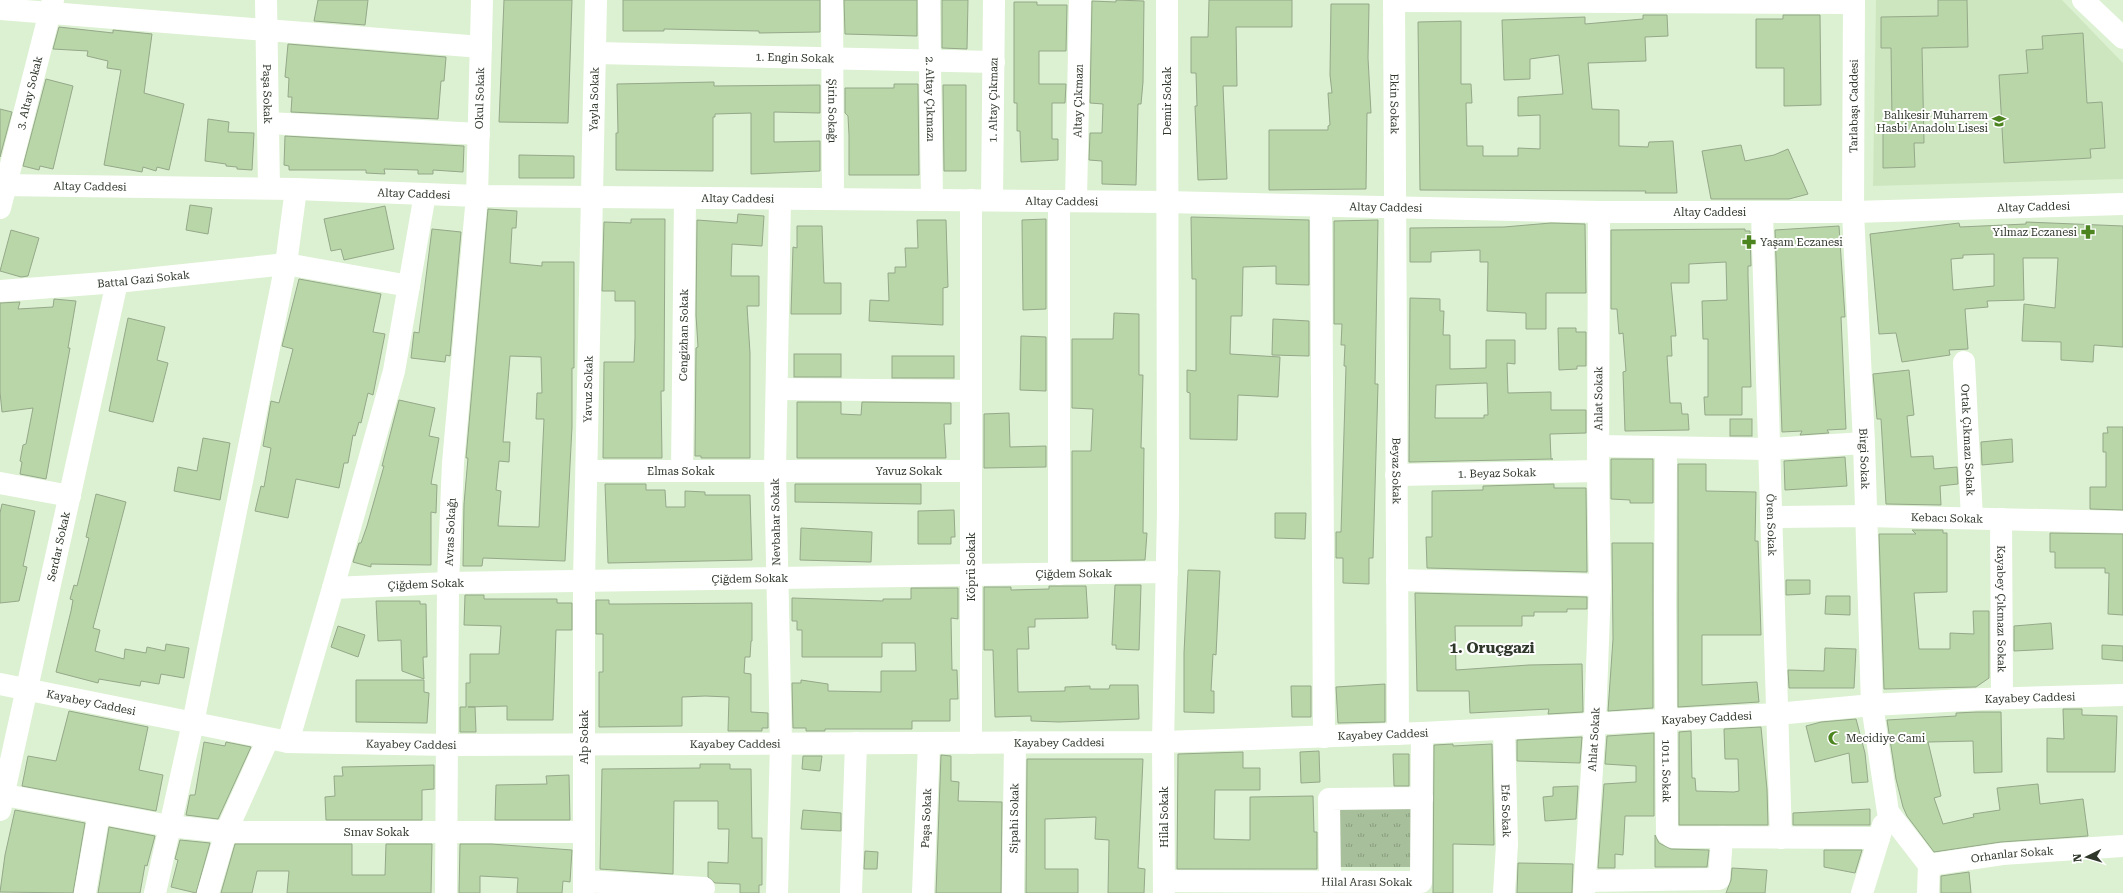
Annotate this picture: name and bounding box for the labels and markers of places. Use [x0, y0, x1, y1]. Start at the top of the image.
place label: Balıkesir Muharrem Hasbi Anadolu Lisesi [1877, 109, 1988, 135]
school or university icon: Balıkesir Muharrem Hasbi Anadolu Lisesi [1991, 113, 2007, 129]
pharmacy icon: Yılmaz Eczanesi [2080, 224, 2096, 240]
place label: Yılmaz Eczanesi [1992, 226, 2077, 239]
pharmacy icon: Yaşam Eczanesi [1741, 234, 1757, 250]
place label: Yaşam Eczanesi [1760, 236, 1843, 249]
mosque icon: Mecidiye Cami [1827, 730, 1843, 746]
place label: Mecidiye Cami [1846, 732, 1926, 745]

